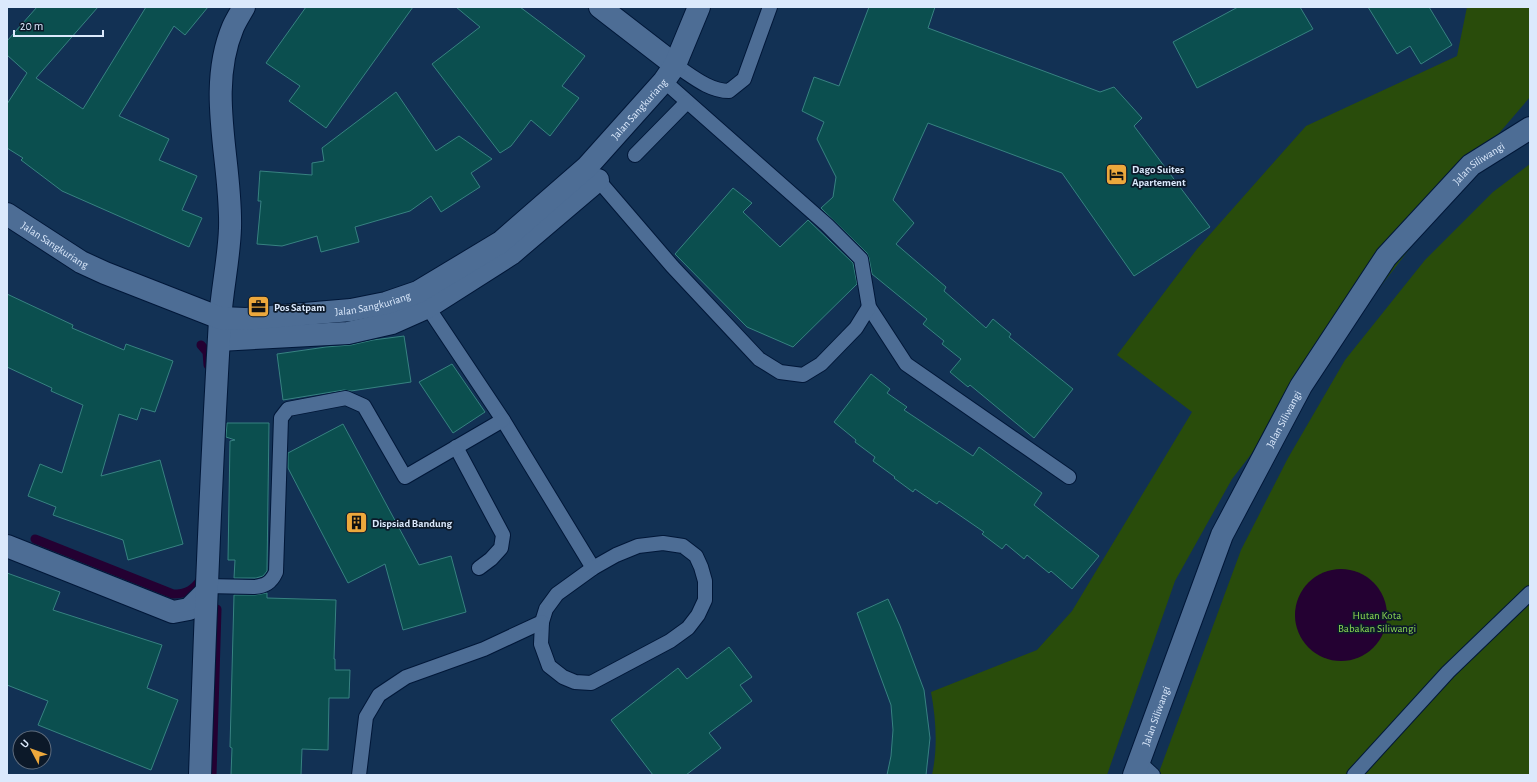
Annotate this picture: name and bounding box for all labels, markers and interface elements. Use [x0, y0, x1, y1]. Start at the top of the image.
scale bar [14, 12, 103, 38]
text: 20 m [20, 20, 43, 32]
street label: Jalan Sangkuriang [609, 76, 669, 141]
street label: Jalan Siliwangi [1450, 140, 1506, 187]
hotel icon: Dago Suites Apartement [1104, 162, 1130, 188]
place label: Dago Suites Apartement [1132, 164, 1186, 188]
street label: Jalan Sangkuriang [19, 219, 91, 270]
street label: Jalan Sangkuriang [334, 289, 412, 317]
office icon: Pos Satpam [245, 294, 271, 320]
place label: Pos Satpam [274, 302, 325, 313]
street label: Jalan Siliwangi [1264, 389, 1303, 449]
building icon: Dispsiad Bandung [344, 510, 370, 536]
place label: Dispsiad Bandung [372, 518, 453, 529]
park label: Hutan Kota Babakan Siliwangi [1338, 610, 1416, 634]
street label: Jalan Siliwangi [1140, 685, 1172, 747]
north arrow [12, 730, 52, 770]
text: U [18, 738, 31, 750]

